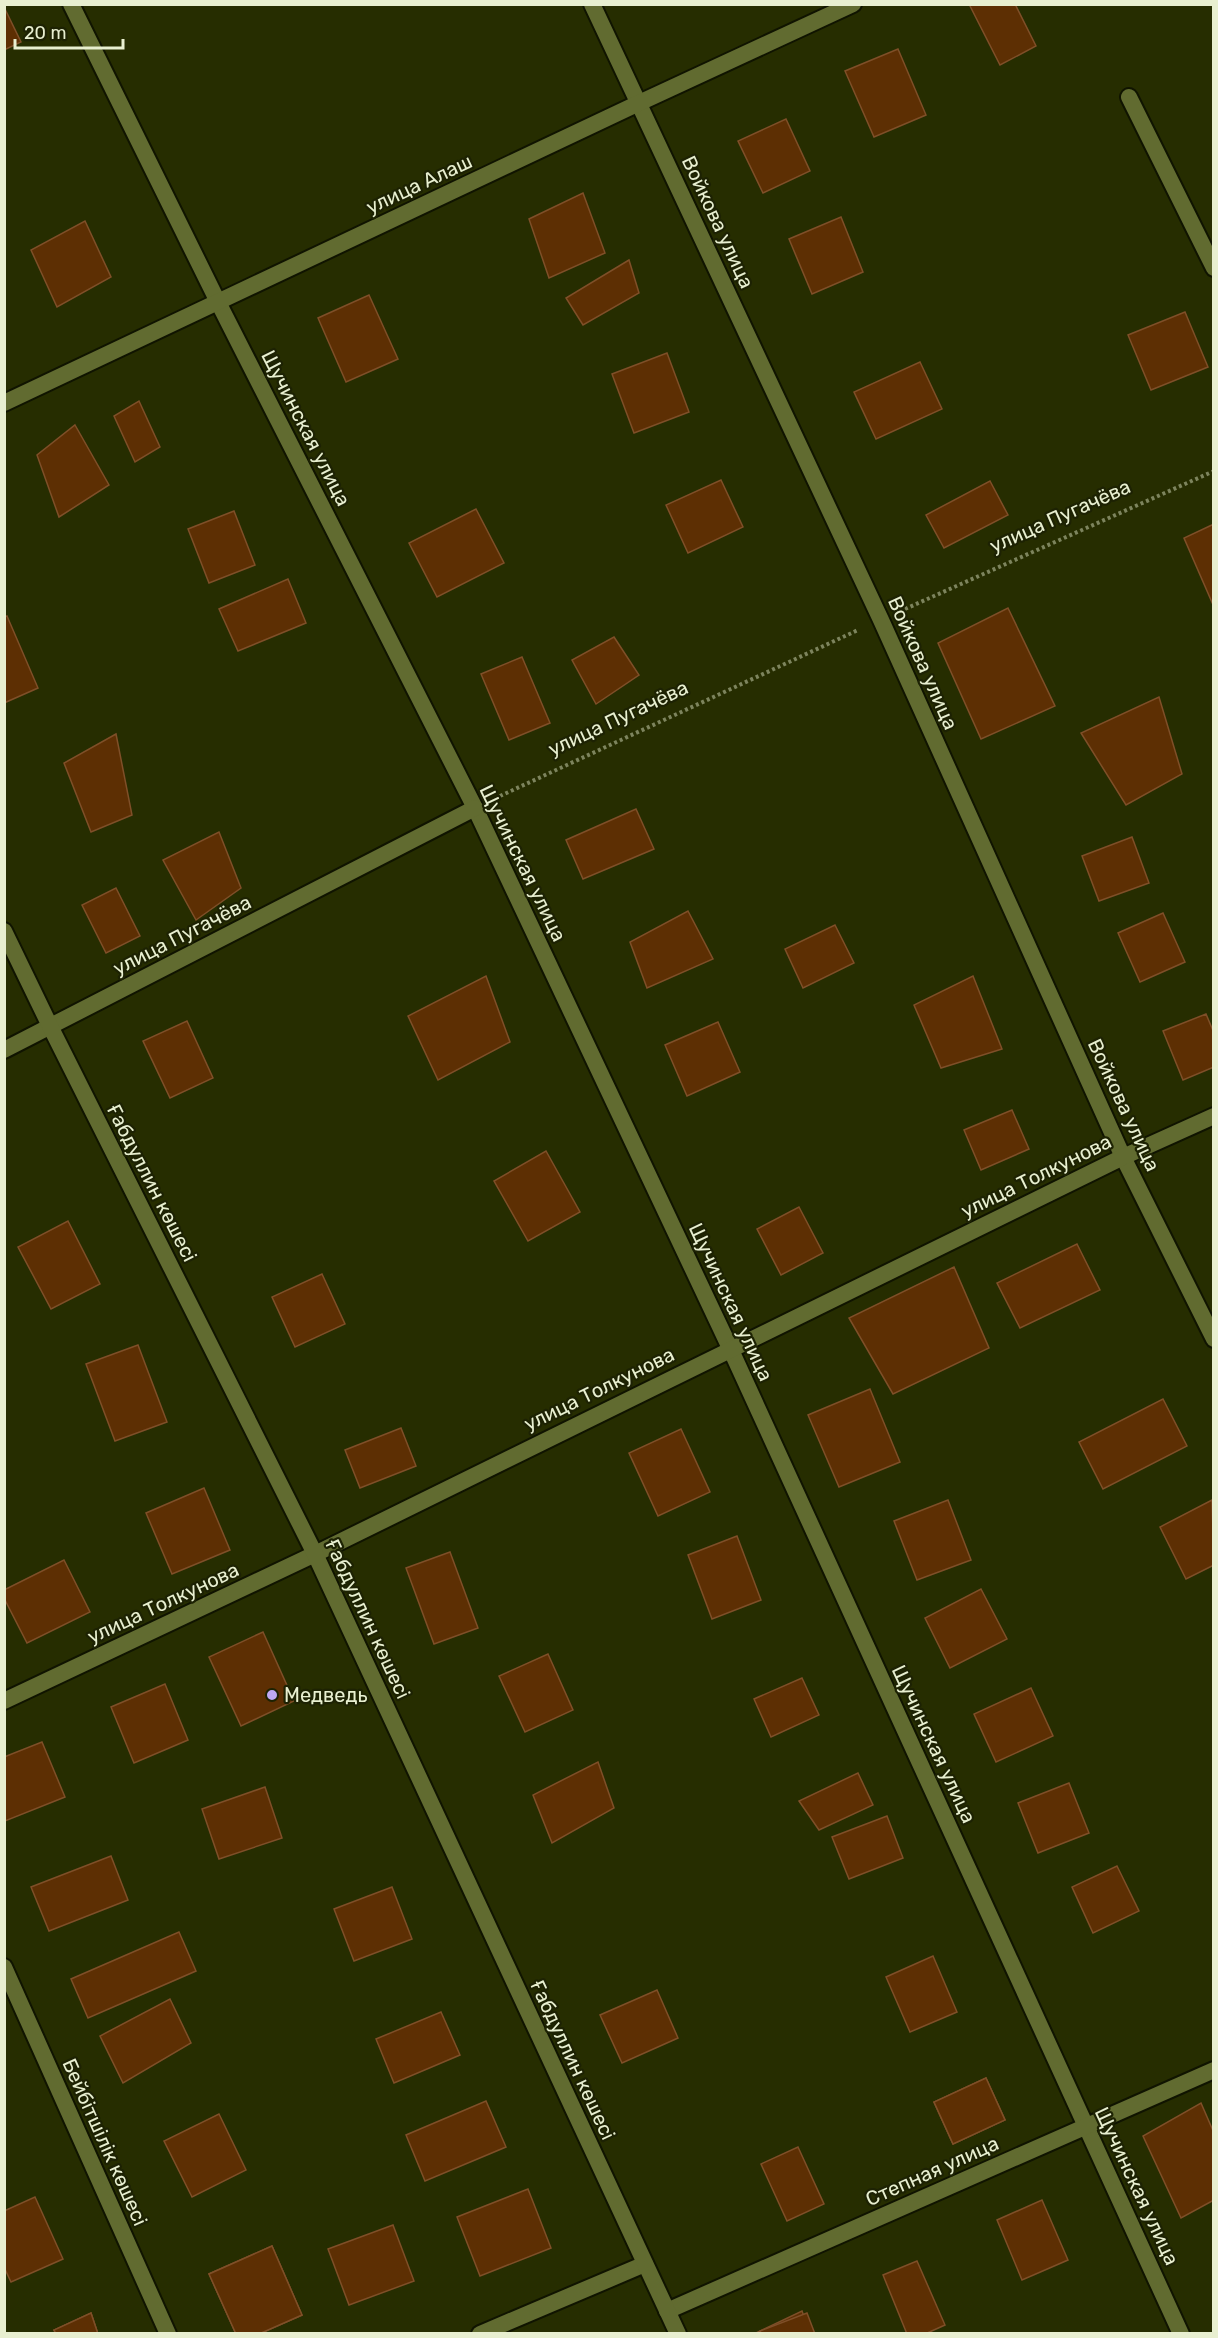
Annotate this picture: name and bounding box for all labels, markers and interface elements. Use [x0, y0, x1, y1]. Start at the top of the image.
scale bar [15, 12, 123, 50]
text: 20 m [24, 22, 66, 44]
street label: улица Алаш [362, 149, 476, 219]
street label: Войкова улица [677, 152, 759, 292]
street label: Щучинская улица [256, 346, 356, 510]
street label: улица Пугачёва [986, 474, 1134, 558]
street label: Войкова улица [883, 593, 963, 733]
street label: улица Пугачёва [544, 675, 692, 761]
street label: Щучинская улица [475, 781, 571, 945]
street label: улица Пугачёва [109, 890, 255, 980]
street label: Войкова улица [1083, 1035, 1165, 1175]
street label: Ғабдуллин көшесі [102, 1100, 202, 1266]
street label: улица Толкунова [957, 1129, 1115, 1223]
street label: Щучинская улица [684, 1219, 778, 1385]
street label: улица Толкунова [520, 1342, 678, 1436]
street label: Ғабдуллин көшесі [321, 1535, 415, 1703]
street label: улица Толкунова [83, 1557, 243, 1649]
street label: Щучинская улица [887, 1661, 981, 1827]
place label: Медведь [284, 1683, 368, 1707]
marker: Медведь [265, 1688, 279, 1702]
street label: Ғабдуллин көшесі [526, 1976, 620, 2144]
street label: Бейбітшілік көшесі [57, 2055, 153, 2229]
street label: Щучинская улица [1090, 2103, 1184, 2269]
street label: Степная улица [862, 2131, 1002, 2211]

